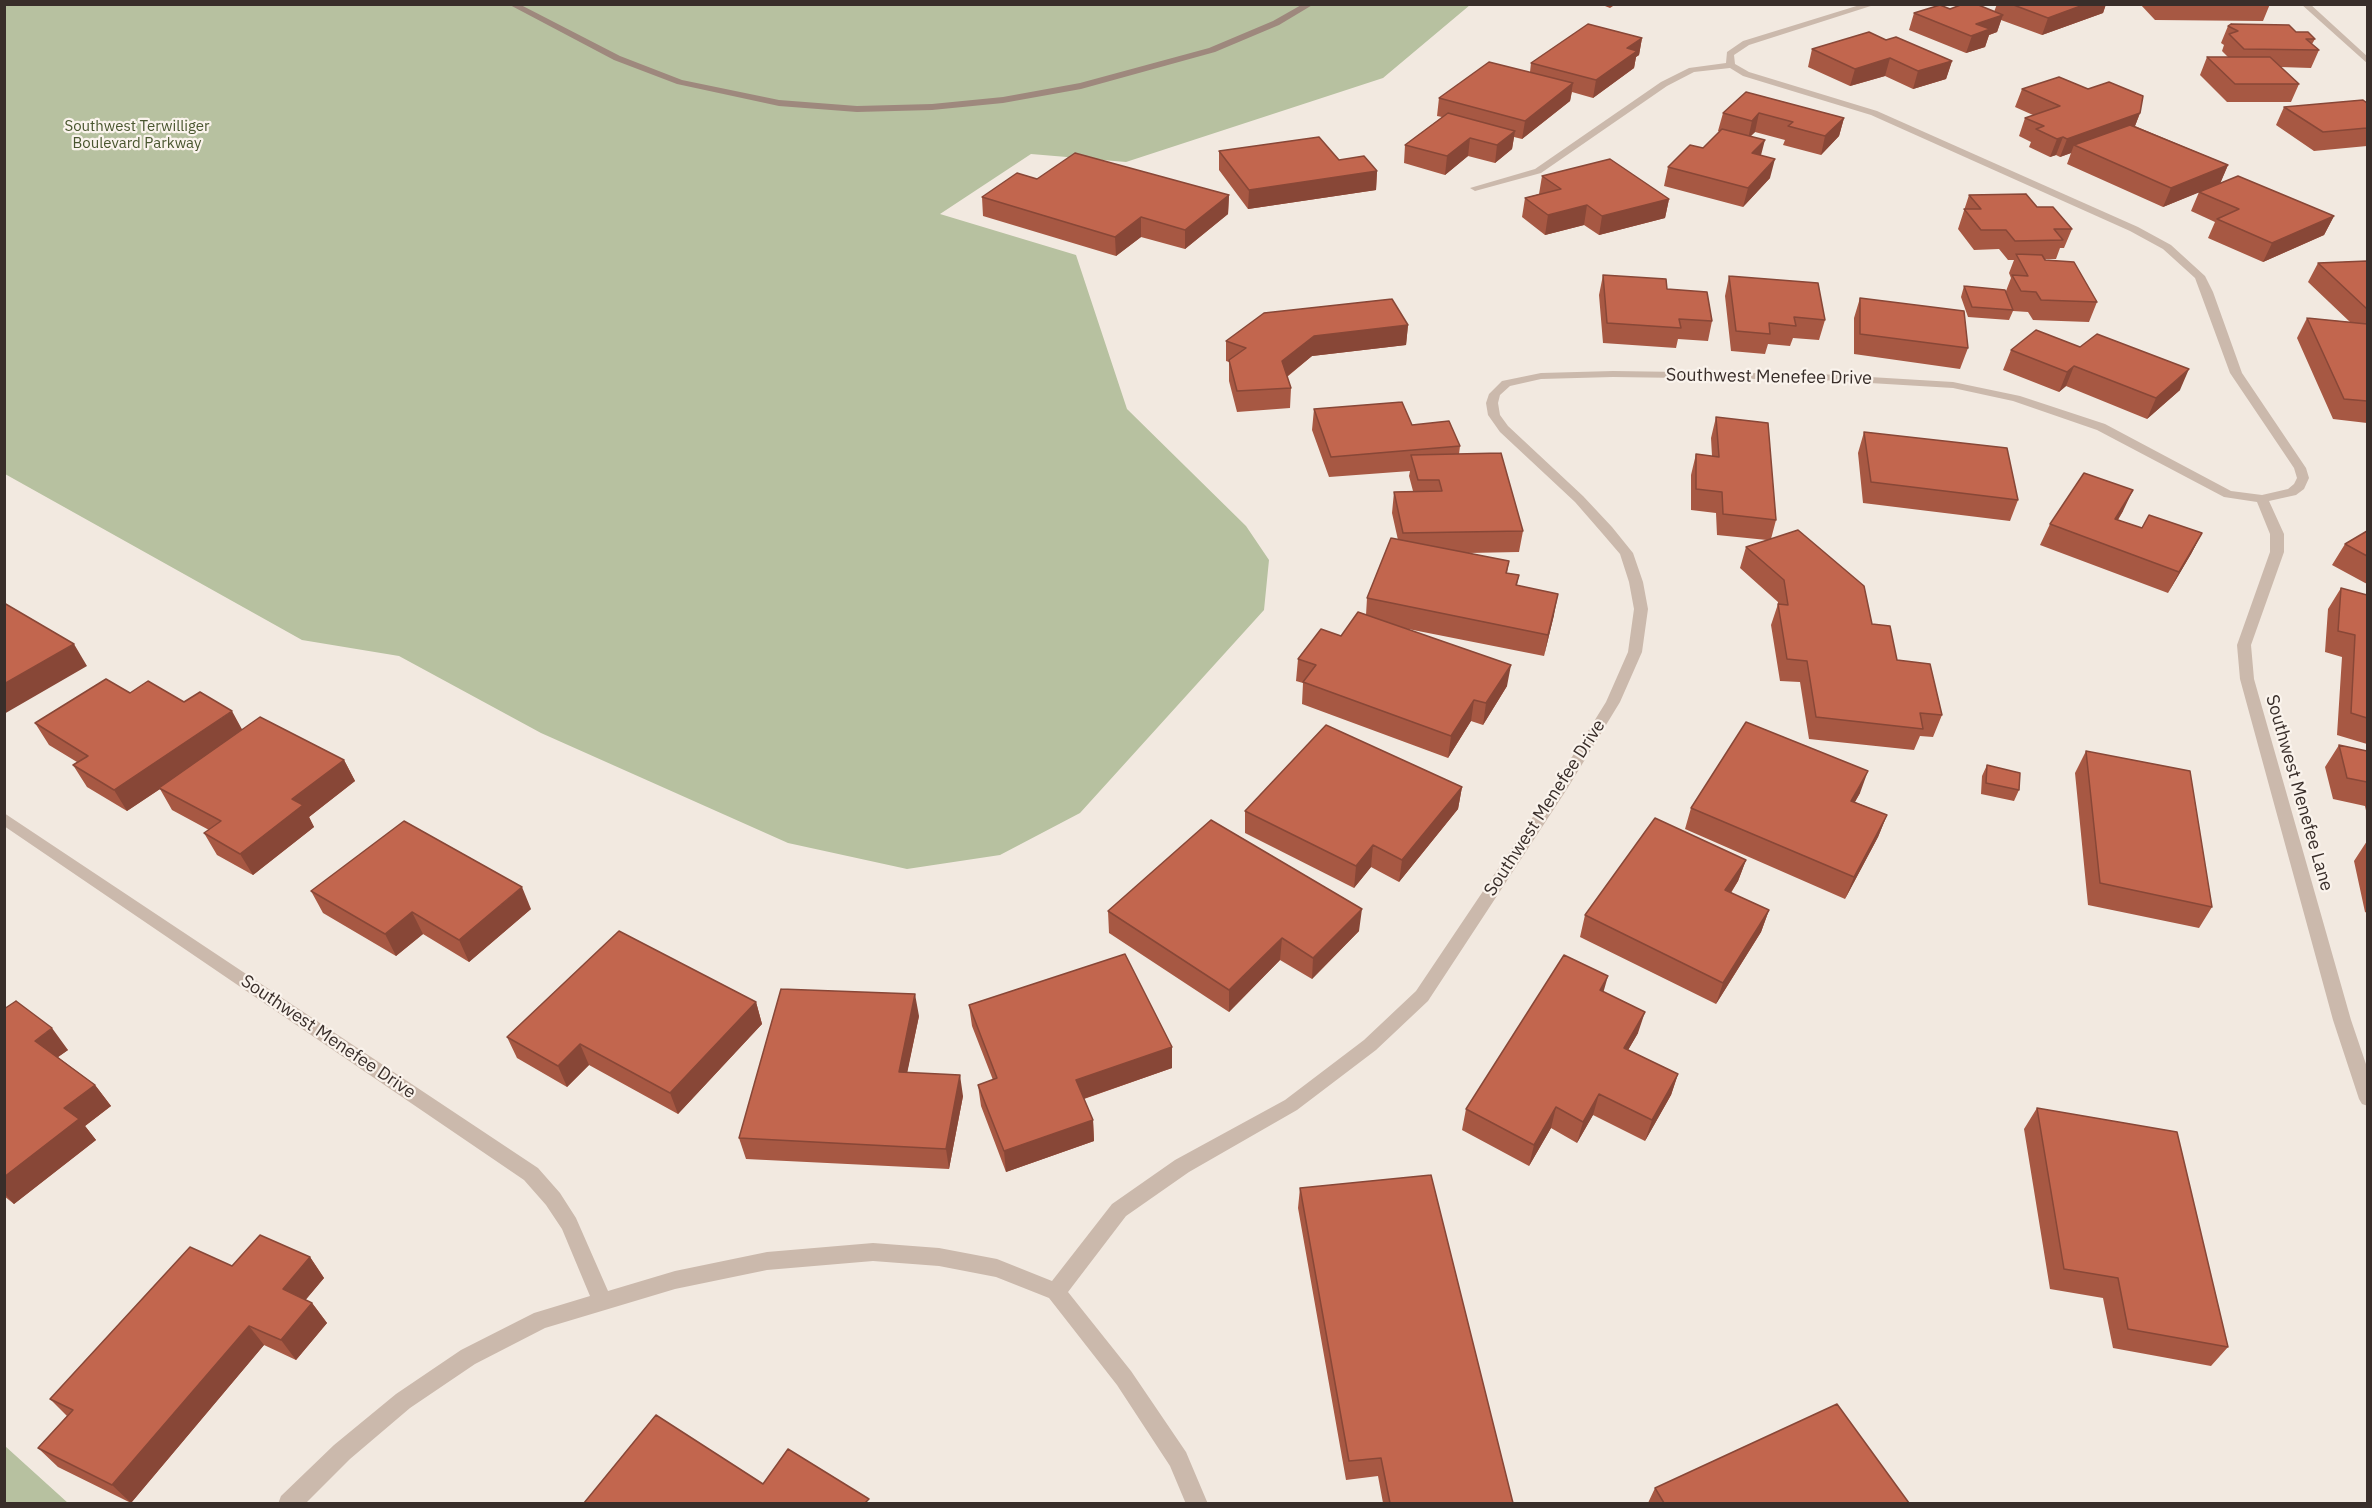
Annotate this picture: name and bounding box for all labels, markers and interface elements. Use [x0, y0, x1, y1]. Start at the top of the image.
park label: Southwest Terwilliger Boulevard Parkway [64, 118, 210, 153]
street label: Southwest Menefee Drive [1666, 364, 1872, 390]
street label: Southwest Menefee Lane [2261, 692, 2337, 894]
street label: Southwest Menefee Drive [1480, 716, 1610, 900]
street label: Southwest Menefee Drive [236, 970, 420, 1104]

